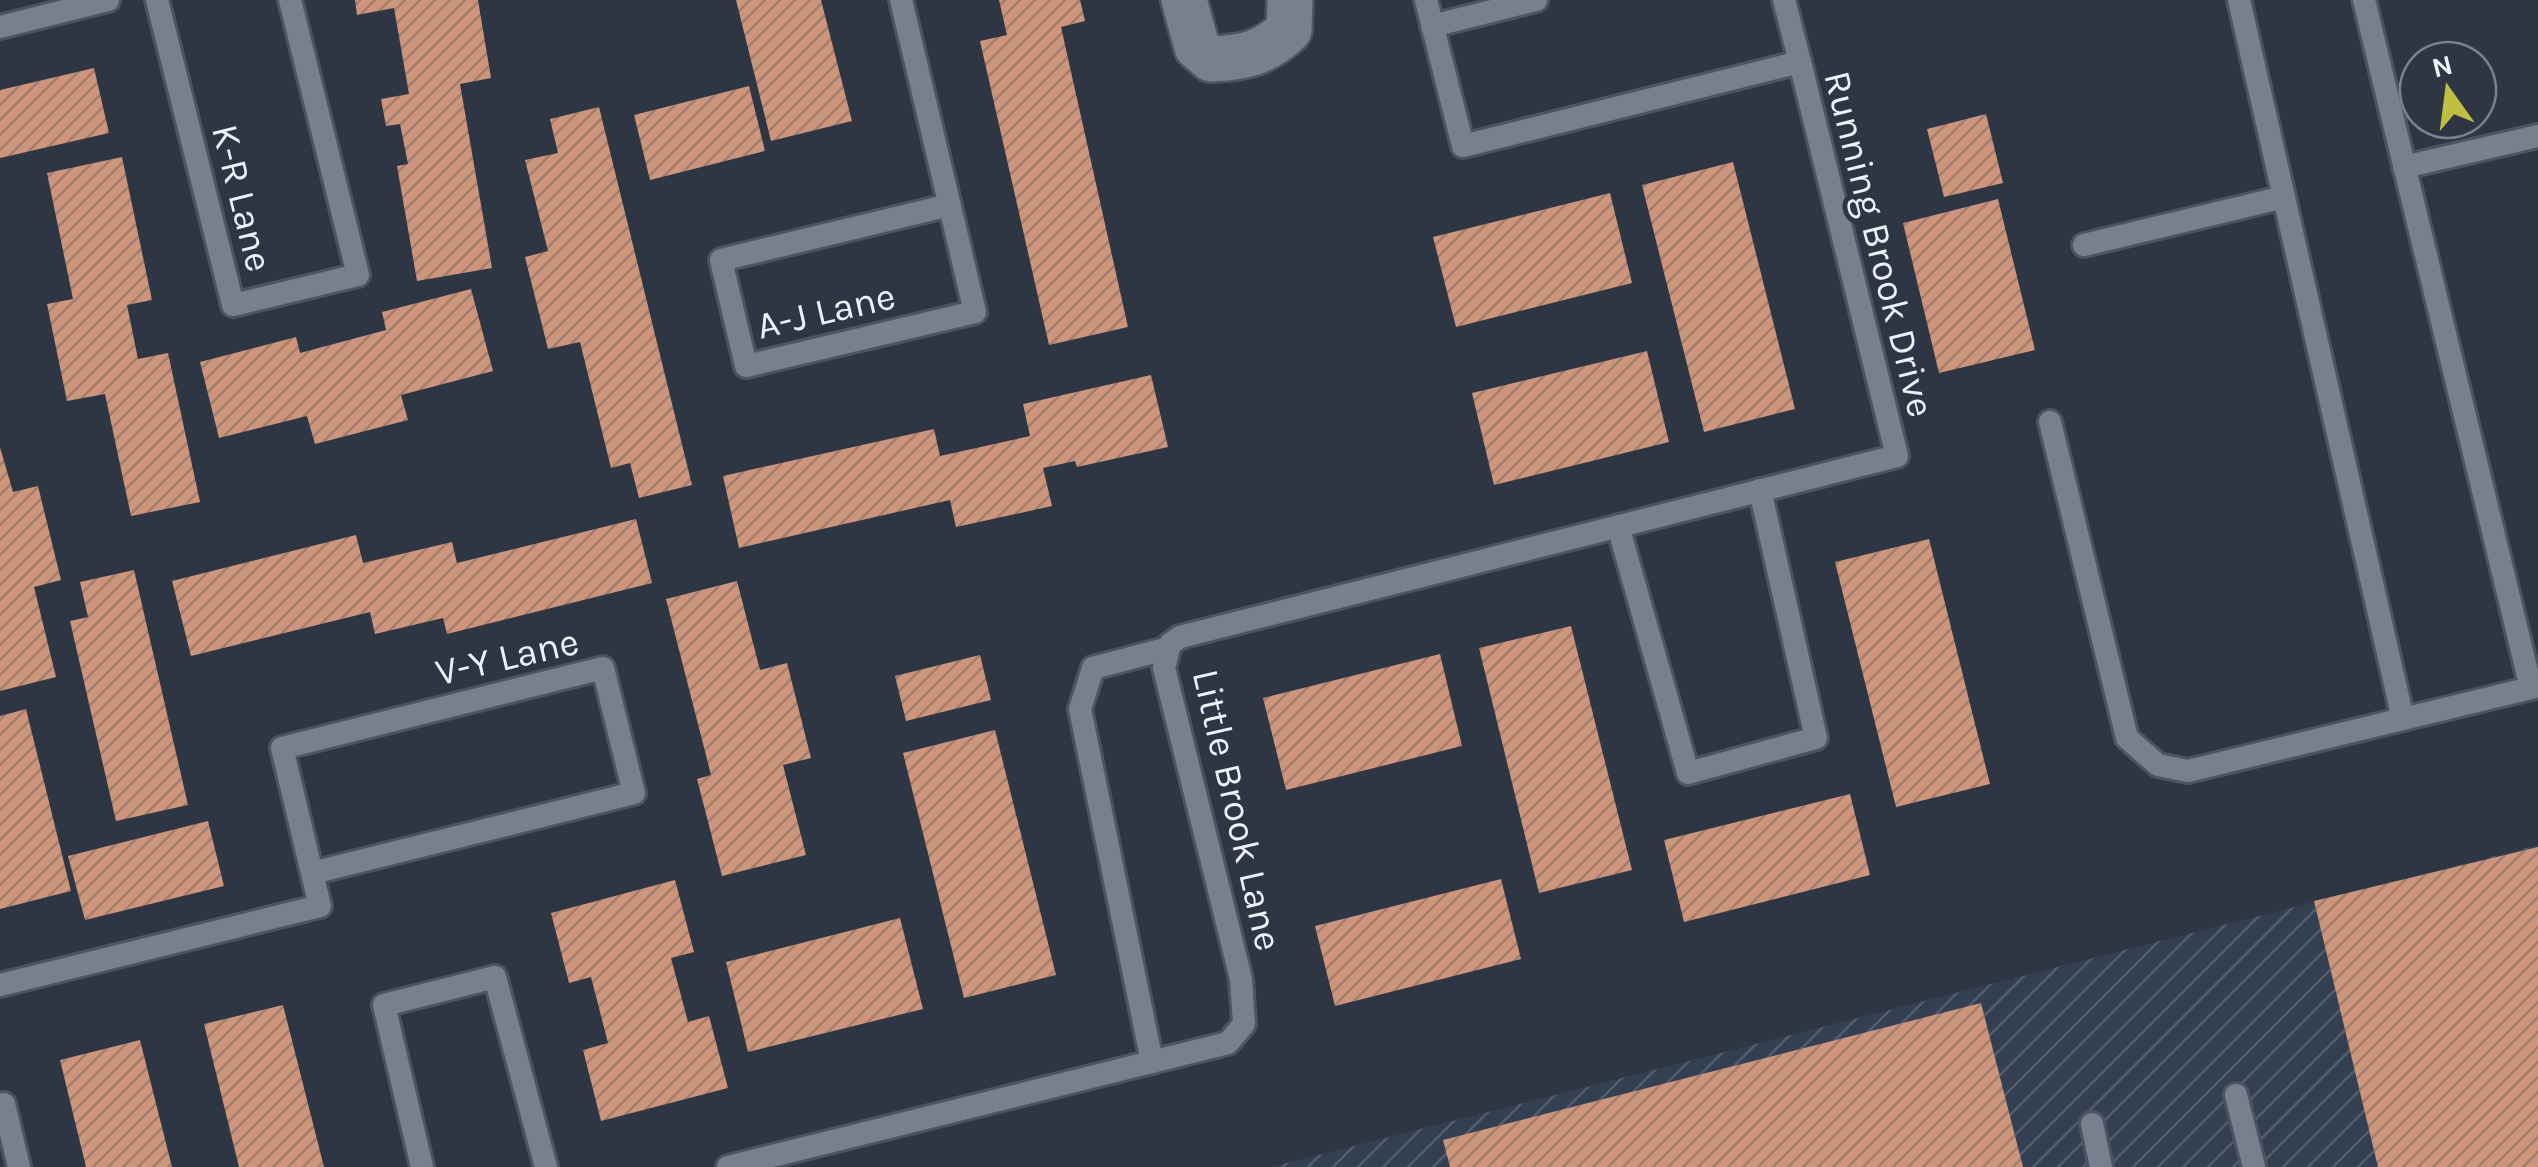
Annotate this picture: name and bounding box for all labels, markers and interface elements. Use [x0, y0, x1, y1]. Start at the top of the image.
north arrow [2398, 40, 2498, 140]
text: N [2428, 48, 2456, 85]
street label: Running Brook Drive [1814, 66, 1944, 422]
street label: K-R Lane [202, 120, 282, 276]
street label: A-J Lane [752, 273, 900, 349]
street label: V-Y Lane [431, 619, 583, 695]
street label: Little Brook Lane [1183, 665, 1291, 955]

